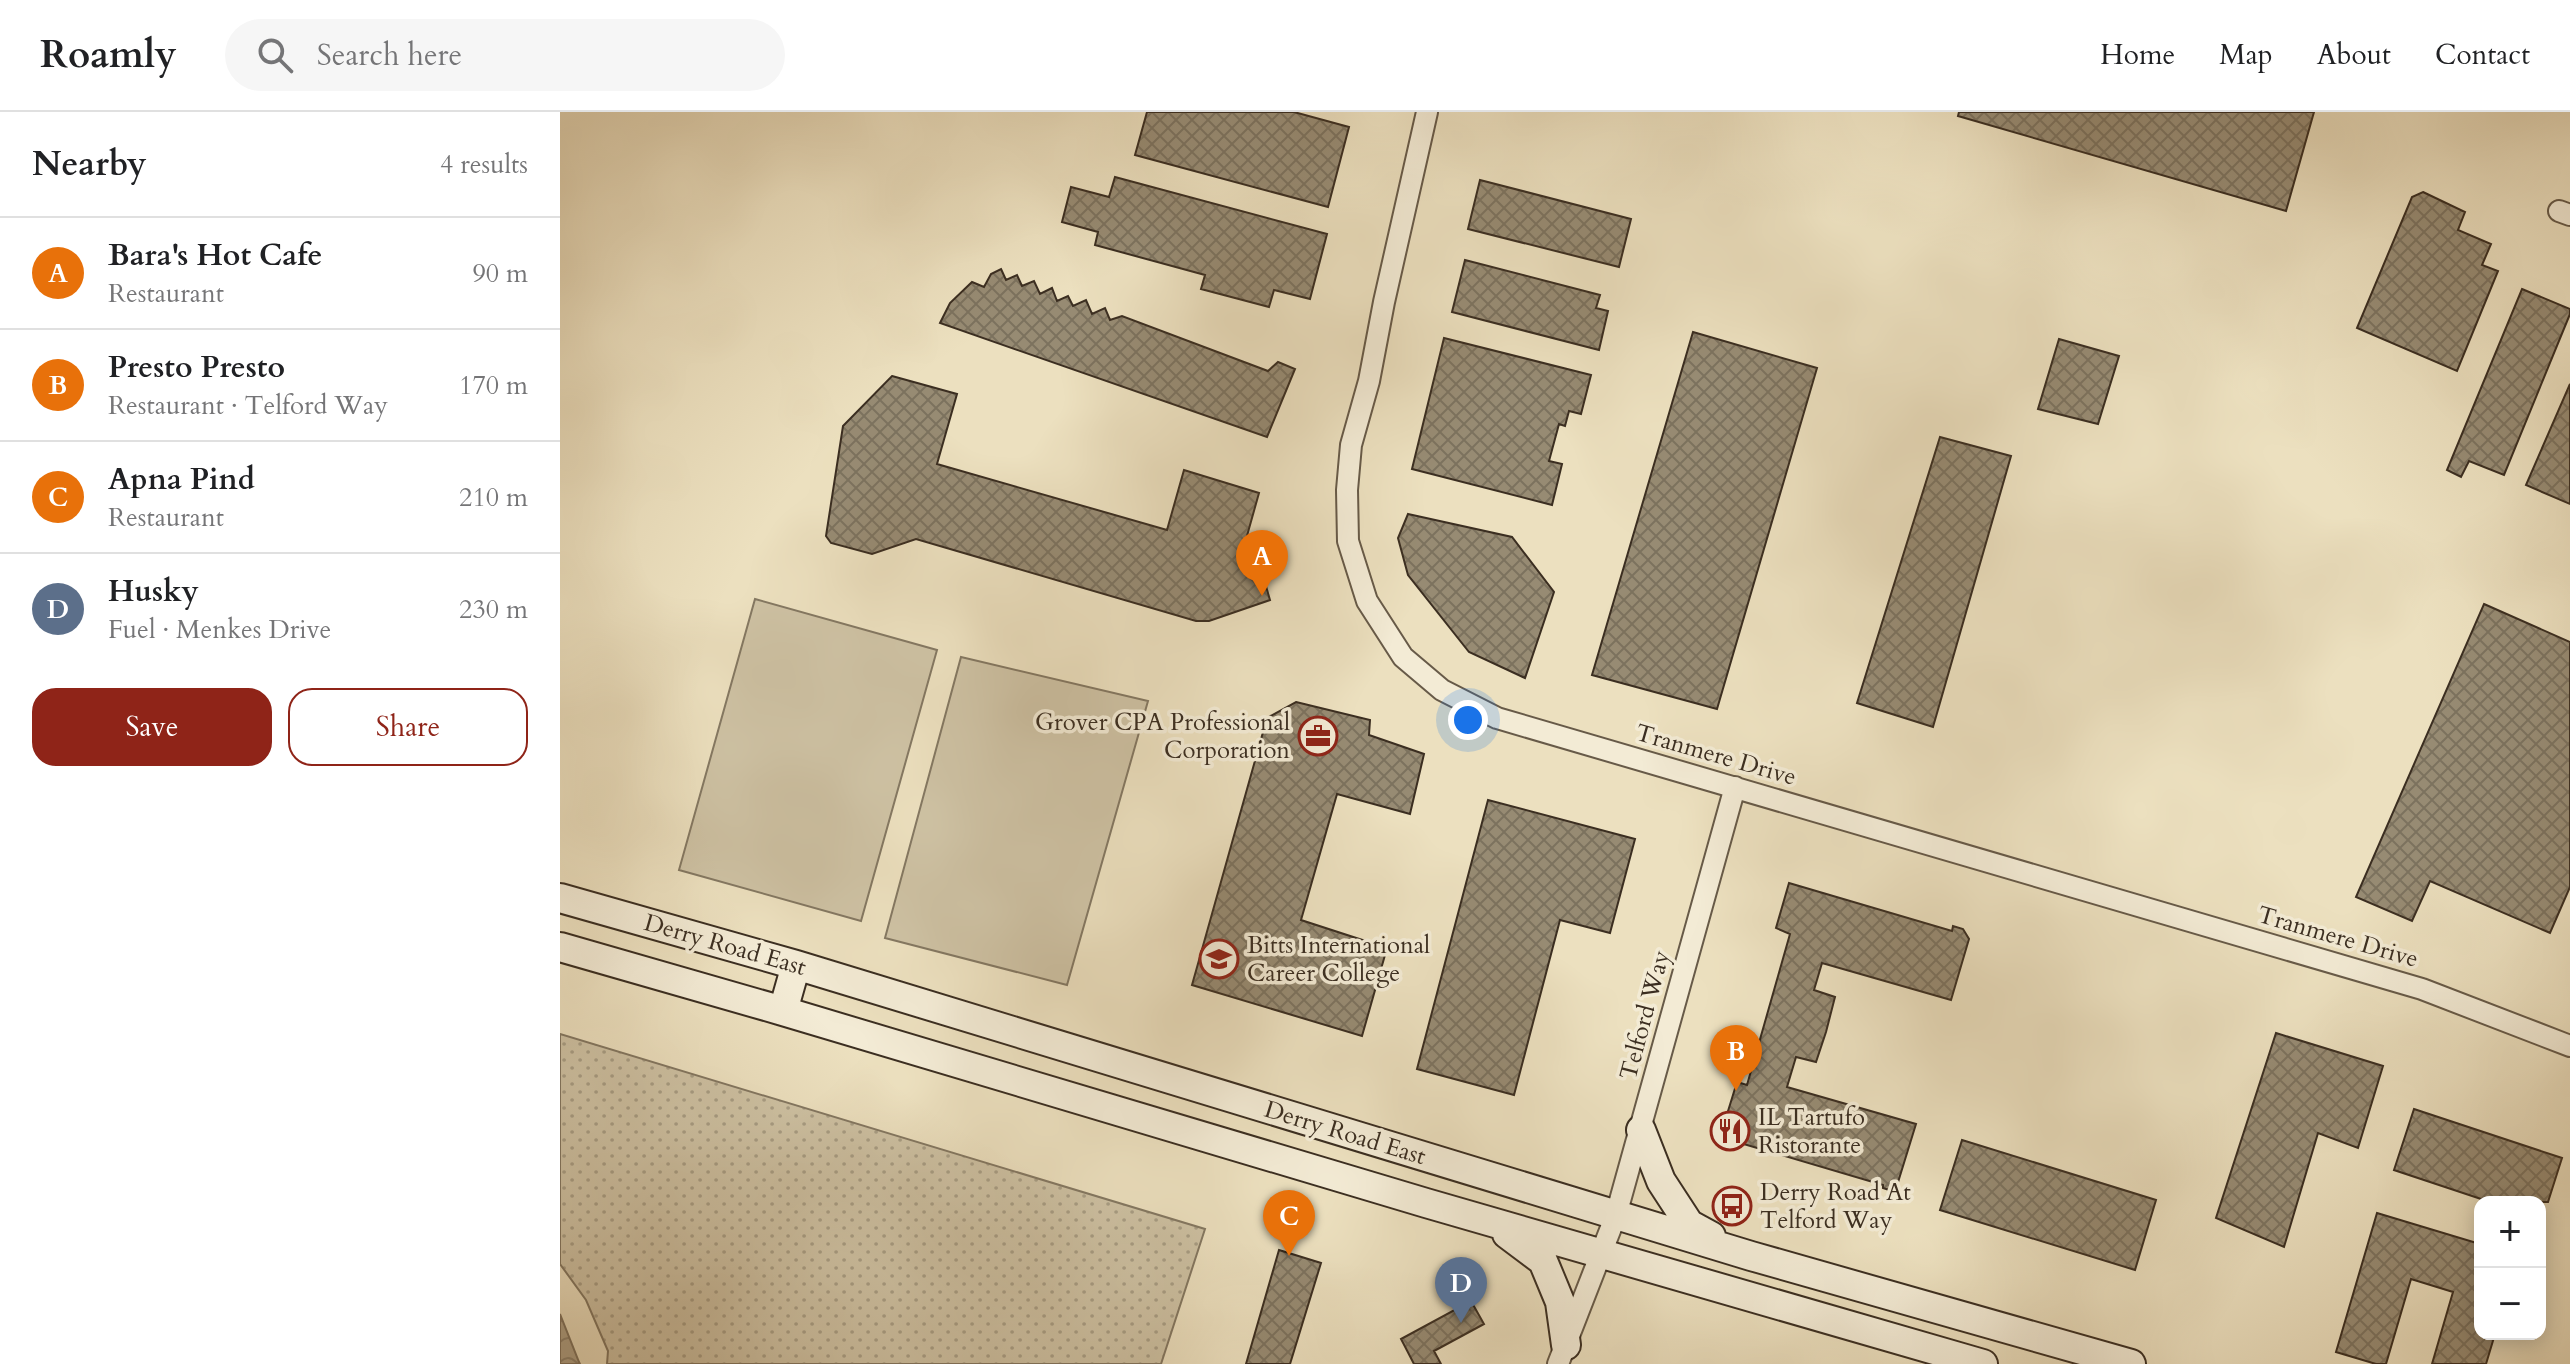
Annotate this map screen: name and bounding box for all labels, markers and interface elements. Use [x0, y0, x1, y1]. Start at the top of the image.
search box [225, 19, 785, 91]
text: Roamly [40, 29, 177, 81]
icon: search [253, 33, 297, 77]
text: Search here [317, 35, 462, 76]
text: Home [2100, 36, 2175, 74]
text: Map [2219, 36, 2273, 74]
text: About [2317, 36, 2391, 74]
text: Contact [2435, 36, 2530, 74]
text: Nearby [32, 141, 147, 187]
text: 4 results [440, 147, 528, 182]
text: Bara's Hot Cafe [108, 235, 322, 276]
text: A [48, 256, 68, 291]
text: 90 m [472, 256, 528, 291]
text: Restaurant [108, 276, 224, 311]
text: Presto Presto [108, 347, 285, 388]
text: B [49, 368, 67, 403]
text: 170 m [459, 368, 528, 403]
text: Restaurant · Telford Way [108, 388, 388, 423]
text: Apna Pind [108, 459, 255, 500]
text: C [48, 480, 68, 515]
text: 210 m [459, 480, 528, 515]
text: Restaurant [108, 500, 224, 535]
pin: A [1236, 530, 1288, 596]
text: Husky [108, 571, 199, 612]
text: D [47, 592, 69, 627]
text: 230 m [459, 592, 528, 627]
text: Fuel · Menkes Drive [108, 612, 331, 647]
button: Save [32, 688, 272, 766]
button: Share [288, 688, 528, 766]
your location [1448, 700, 1488, 740]
place label: Grover CPA Professional Corporation [1035, 706, 1290, 767]
office icon: Grover CPA Professional Corporation [1297, 715, 1339, 757]
street label: Tranmere Drive [1632, 716, 1800, 794]
street label: Tranmere Drive [2254, 898, 2422, 976]
street label: Derry Road East [640, 906, 810, 984]
place label: Bitts International Career College [1247, 929, 1430, 990]
school or university icon: Bitts International Career College [1198, 938, 1240, 980]
street label: Telford Way [1612, 946, 1678, 1083]
pin: B [1710, 1025, 1762, 1091]
street label: Derry Road East [1260, 1093, 1430, 1173]
place label: IL Tartufo Ristorante [1758, 1101, 1865, 1162]
restaurant icon: IL Tartufo Ristorante [1709, 1110, 1751, 1152]
place label: Derry Road At Telford Way [1760, 1176, 1911, 1237]
bus stop icon: Derry Road At Telford Way [1711, 1185, 1753, 1227]
pin: C [1263, 1190, 1315, 1256]
map controls [2474, 1196, 2546, 1340]
button: + [2474, 1196, 2546, 1268]
pin: D [1435, 1257, 1487, 1323]
button: − [2474, 1268, 2546, 1340]

